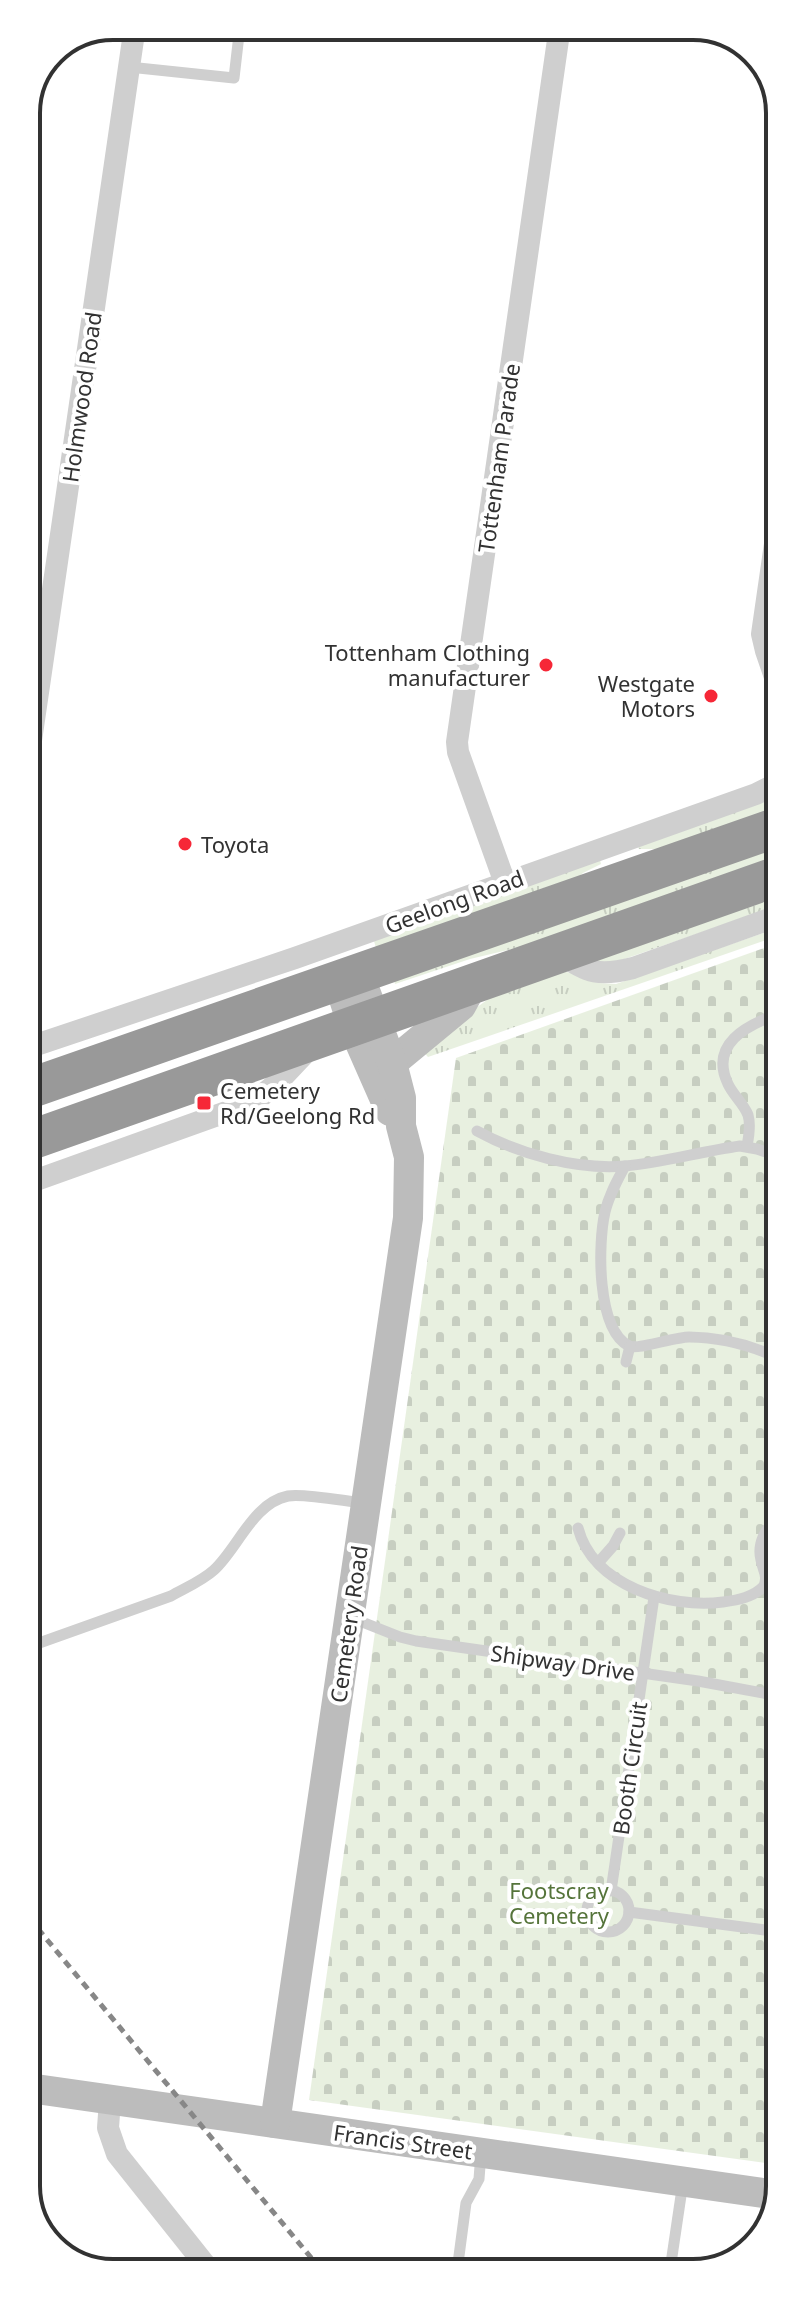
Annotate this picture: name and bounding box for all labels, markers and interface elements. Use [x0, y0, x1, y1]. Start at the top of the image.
street label: Holmwood Road [54, 310, 108, 484]
street label: Tottenham Parade [470, 361, 526, 555]
place label: Tottenham Clothing manufacturer [325, 637, 530, 692]
marker: Tottenham Clothing manufacturer [537, 656, 555, 674]
place label: Westgate Motors [598, 668, 695, 723]
marker: Westgate Motors [702, 687, 720, 705]
place label: Toyota [201, 829, 269, 859]
marker: Toyota [176, 835, 194, 853]
street label: Geelong Road [380, 862, 528, 940]
place label: Cemetery Rd/Geelong Rd [220, 1075, 375, 1130]
marker: Cemetery Rd/Geelong Rd [195, 1094, 213, 1112]
street label: Cemetery Road [322, 1543, 374, 1705]
street label: Shipway Drive [489, 1637, 637, 1687]
street label: Booth Circuit [605, 1699, 653, 1837]
park label: Footscray Cemetery [509, 1875, 610, 1930]
street label: Francis Street [332, 2116, 474, 2166]

